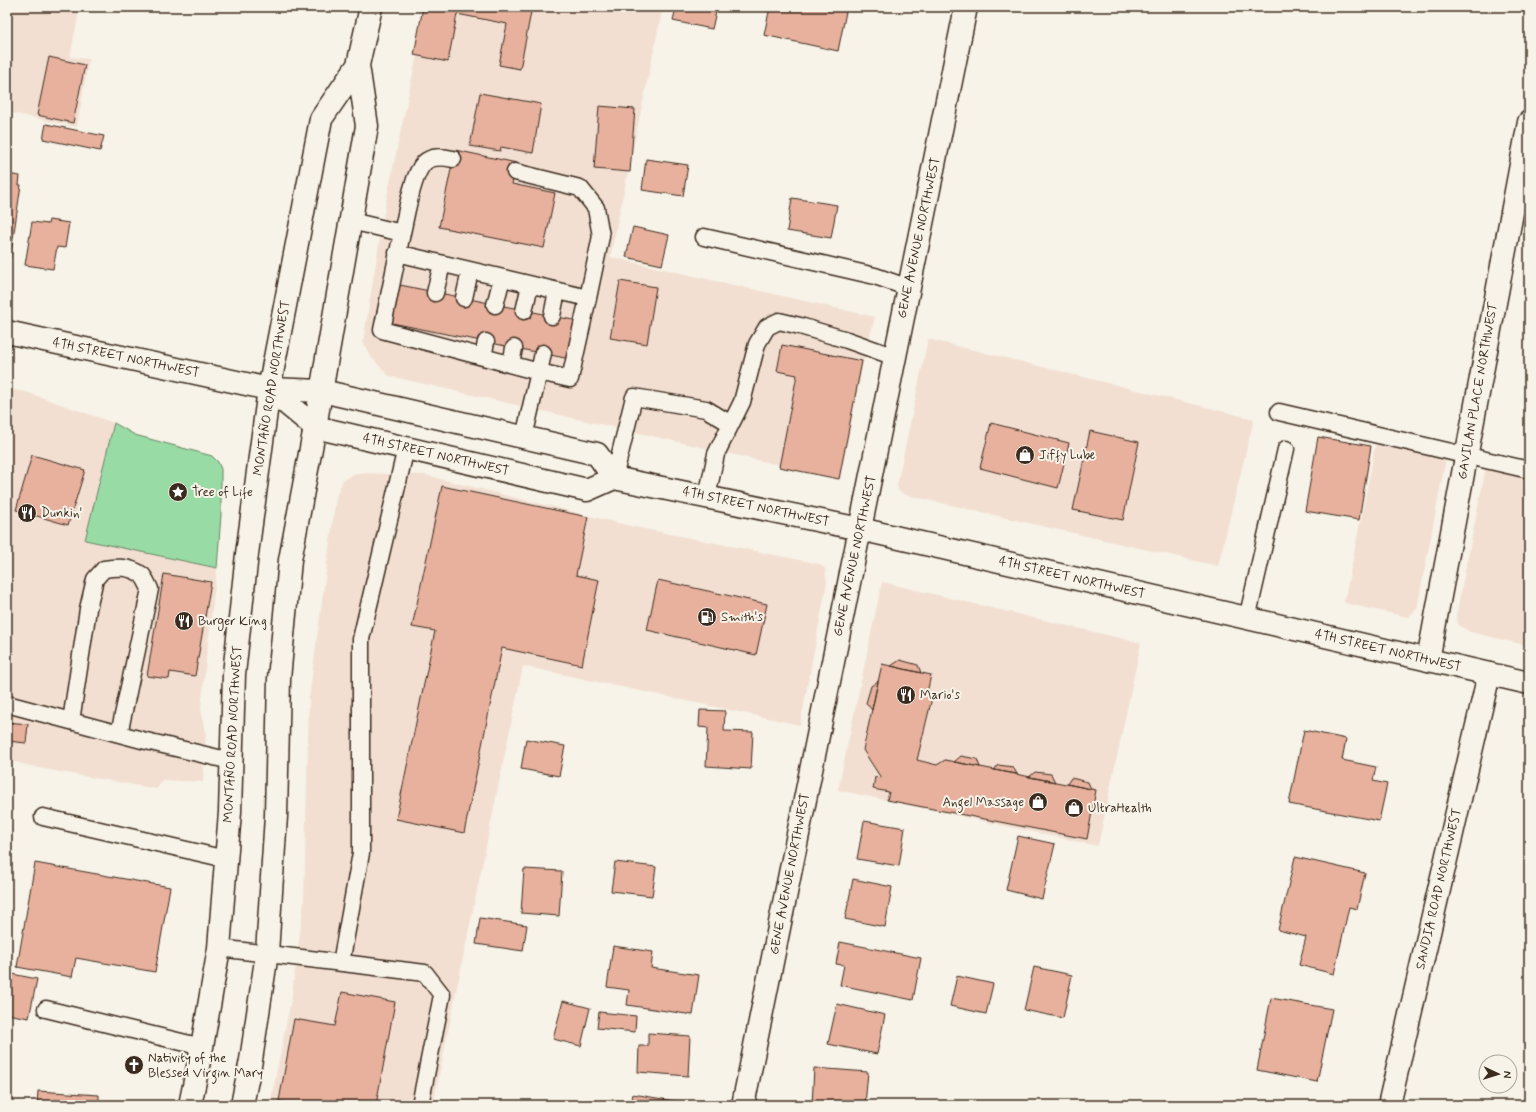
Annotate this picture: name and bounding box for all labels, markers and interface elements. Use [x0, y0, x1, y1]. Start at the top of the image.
street label: GENE AVENUE NORTHWEST [894, 155, 944, 320]
street label: MONTAÑO ROAD NORTHWEST [250, 299, 294, 477]
street label: GAVILAN PLACE NORTHWEST [1454, 300, 1502, 481]
street label: 4TH STREET NORTHWEST [51, 334, 201, 382]
street label: 4TH STREET NORTHWEST [361, 430, 511, 480]
shop icon: Jiffy Lube [1014, 444, 1036, 466]
place label: Jiffy Lube [1039, 447, 1095, 464]
street label: GENE AVENUE NORTHWEST [830, 473, 880, 638]
place icon: Tree of Life [167, 481, 189, 503]
street label: 4TH STREET NORTHWEST [681, 483, 831, 531]
place label: Tree of Life [192, 484, 253, 501]
restaurant icon: Dunkin' [16, 502, 38, 524]
place label: Dunkin' [41, 505, 82, 522]
street label: 4TH STREET NORTHWEST [997, 553, 1147, 603]
fuel station icon: Smith's [696, 606, 718, 628]
place label: Smith's [721, 609, 763, 626]
restaurant icon: Burger King [173, 610, 195, 632]
place label: Burger King [198, 613, 267, 631]
street label: 4TH STREET NORTHWEST [1313, 626, 1463, 676]
street label: MONTAÑO ROAD NORTHWEST [220, 645, 246, 823]
restaurant icon: Mario's [895, 684, 917, 706]
place label: Mario's [920, 687, 960, 704]
street label: GENE AVENUE NORTHWEST [766, 791, 814, 956]
shop icon: Angel Massage [1027, 791, 1049, 813]
place label: Angel Massage [943, 794, 1024, 813]
shop icon: UltraHealth [1063, 797, 1085, 819]
place label: UltraHealth [1088, 800, 1152, 817]
street label: SANDIA ROAD NORTHWEST [1412, 807, 1466, 971]
place label: Nativity of the Blessed Virgin Mary [148, 1050, 263, 1084]
church icon: Nativity of the Blessed Virgin Mary [123, 1054, 145, 1076]
north arrow [1478, 1054, 1518, 1094]
text: N [1500, 1070, 1514, 1079]

